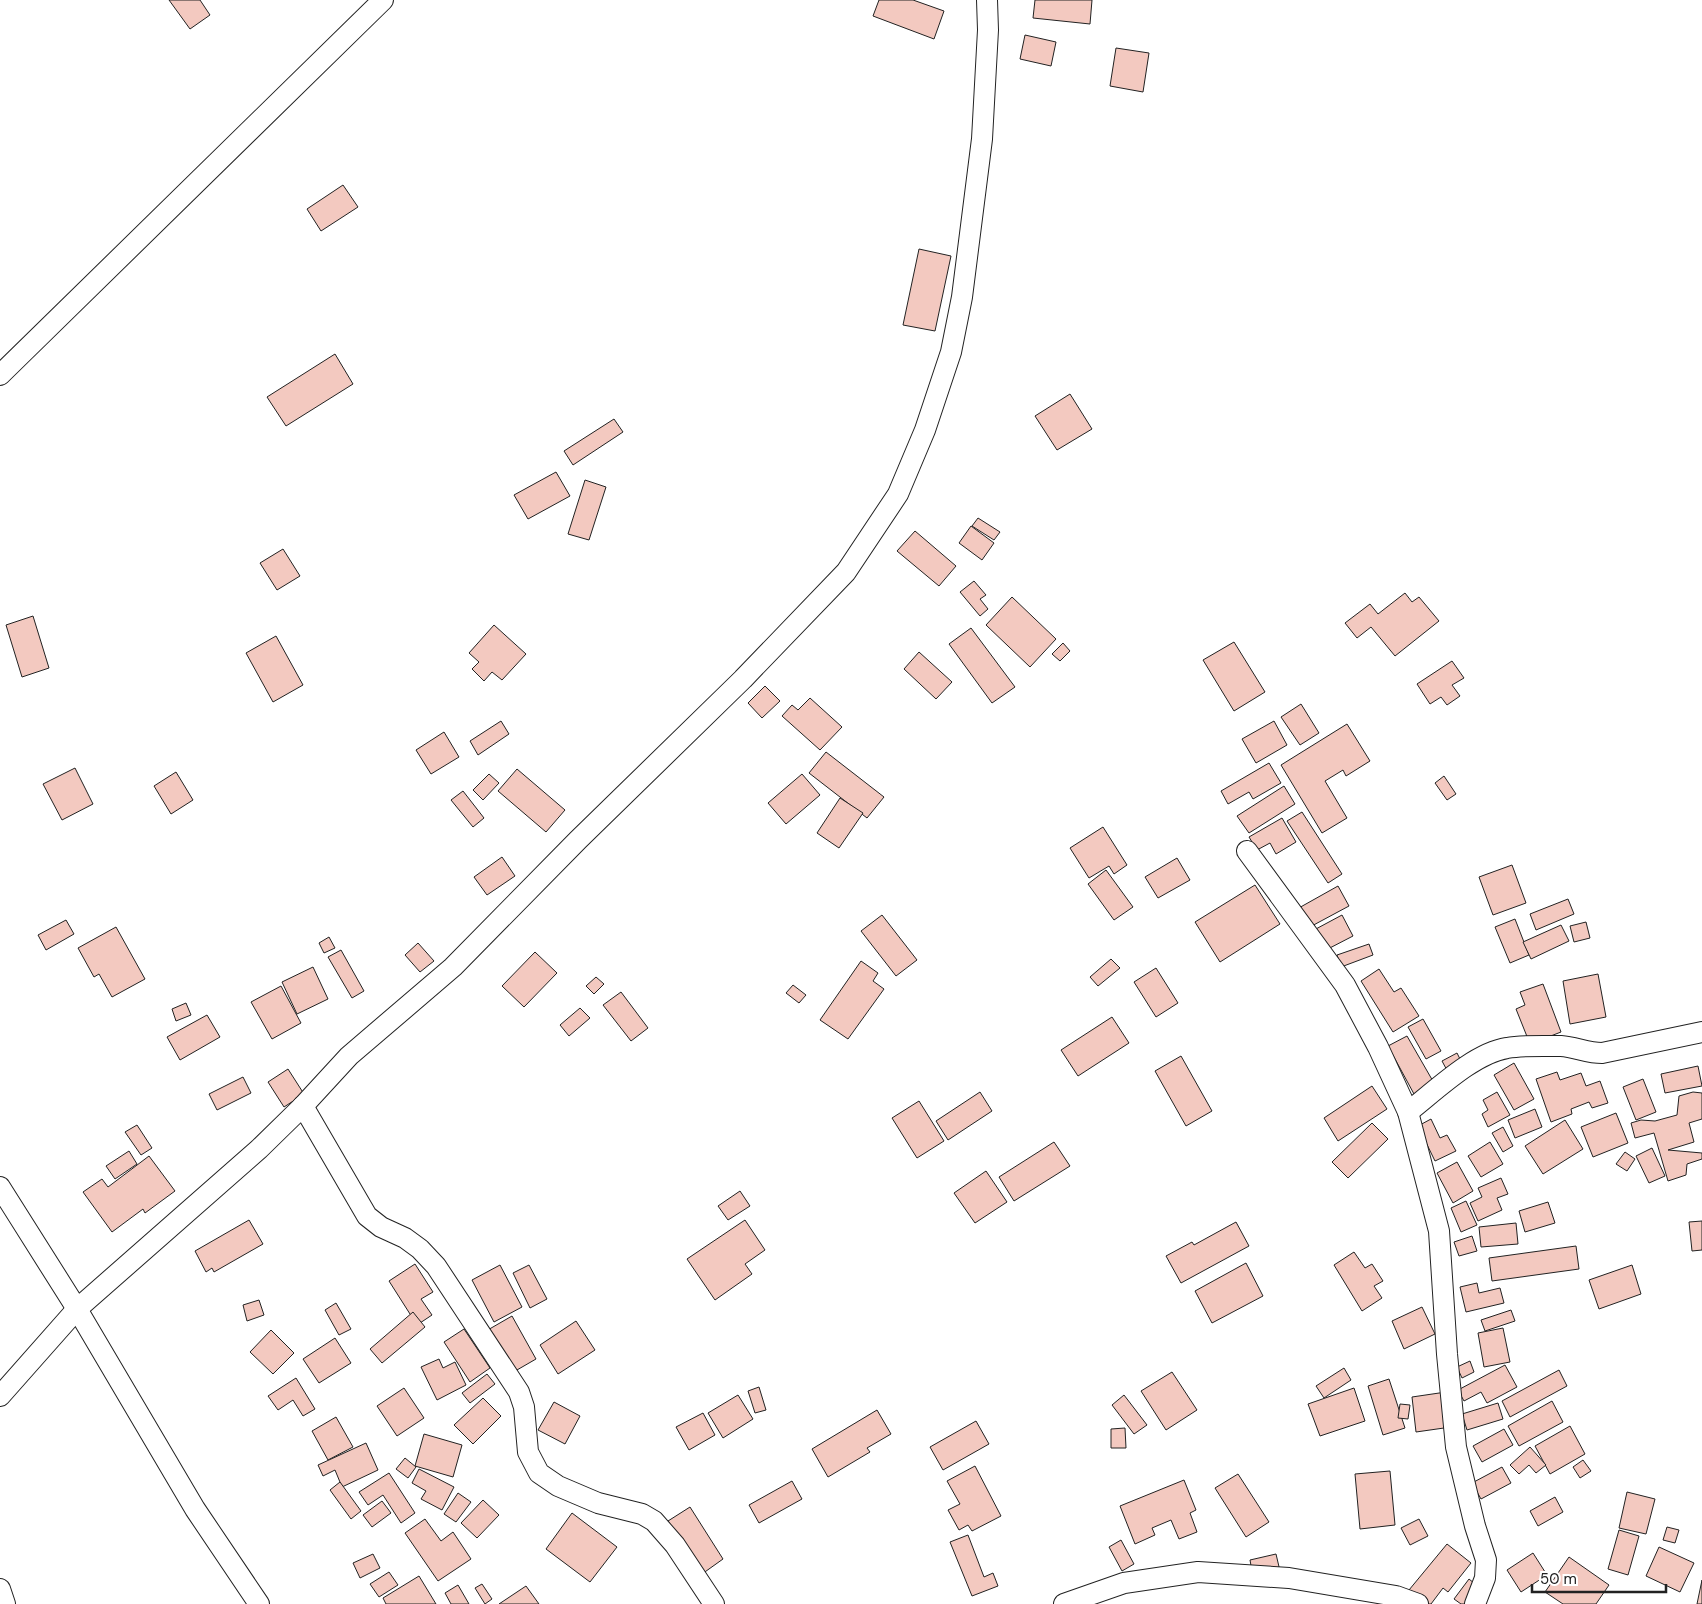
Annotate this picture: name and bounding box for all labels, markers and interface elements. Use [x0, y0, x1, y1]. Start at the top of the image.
scale bar [1532, 1562, 1666, 1594]
text: 50 m [1540, 1569, 1577, 1589]

